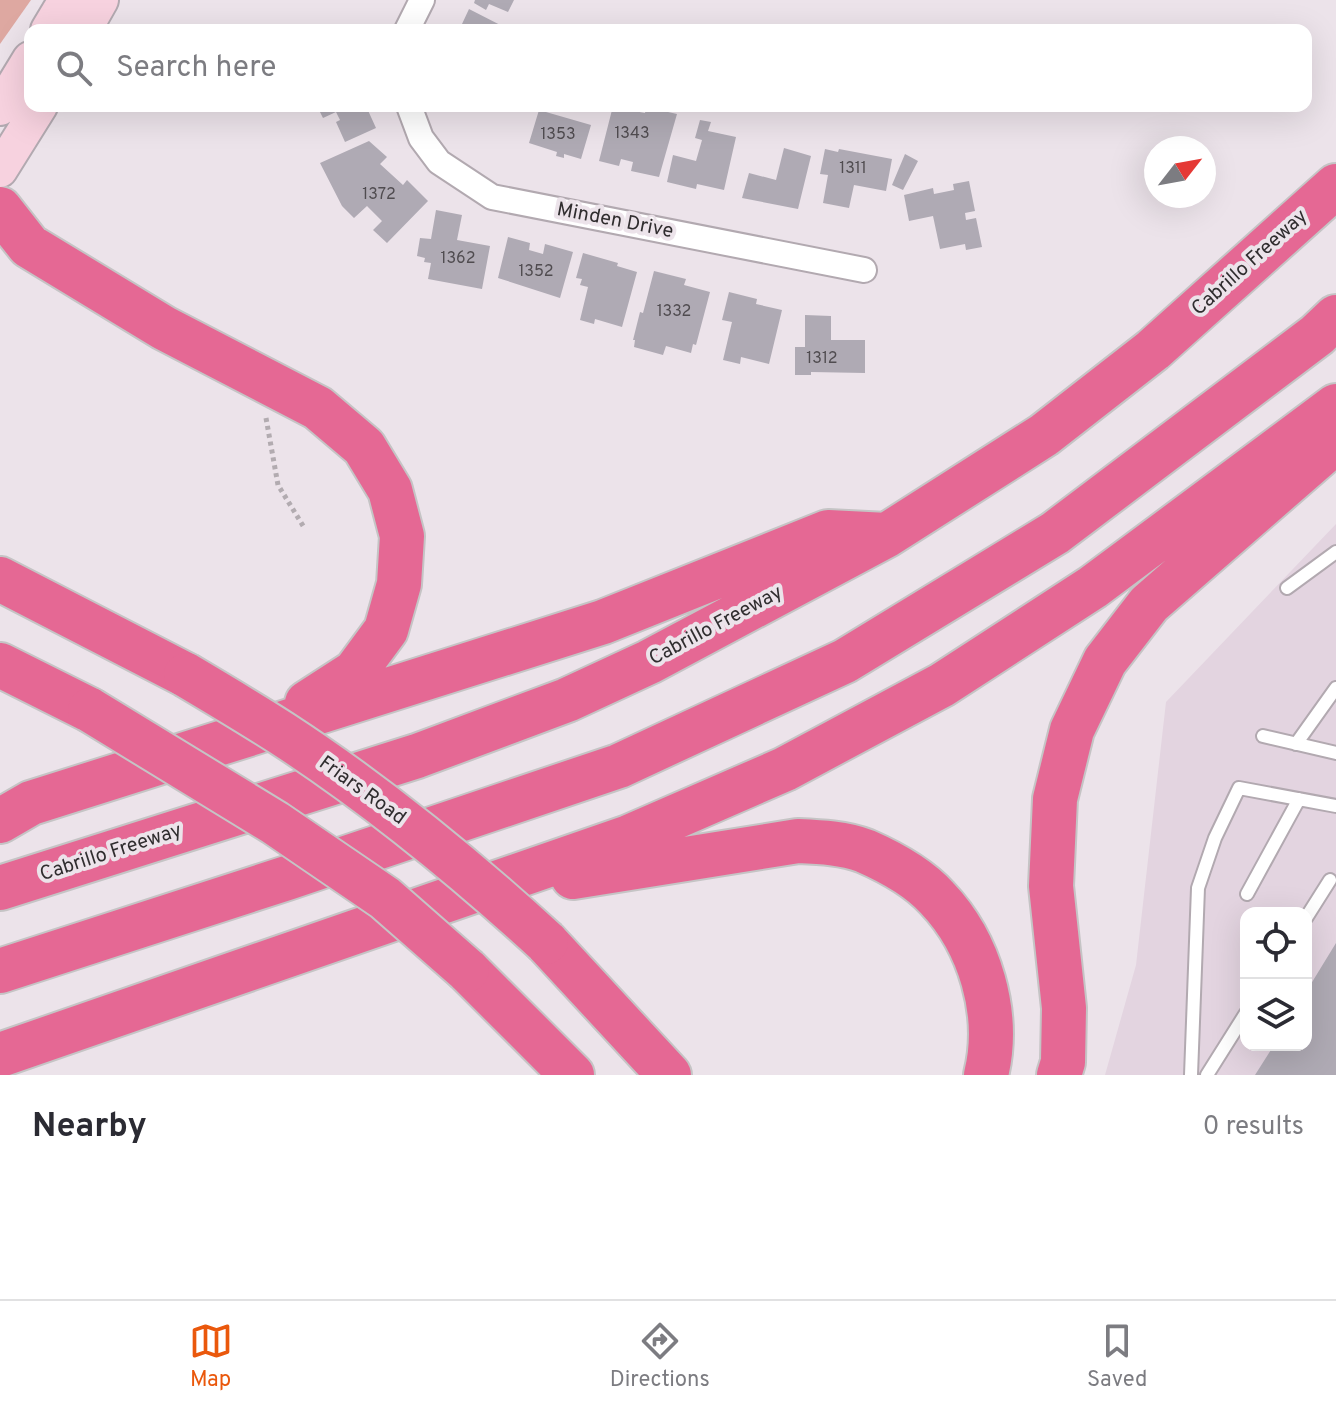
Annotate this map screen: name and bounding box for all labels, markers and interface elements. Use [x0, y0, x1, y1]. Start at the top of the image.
search box [24, 24, 1312, 112]
icon: search [52, 46, 96, 90]
text: Search here [116, 50, 276, 87]
house number: 1343 [614, 124, 650, 144]
house number: 1353 [540, 125, 576, 145]
north arrow [1144, 136, 1216, 208]
house number: 1311 [839, 159, 867, 179]
house number: 1372 [362, 185, 396, 205]
street label: Minden Drive [554, 197, 676, 245]
street label: Cabrillo Freeway [1186, 204, 1314, 322]
house number: 1362 [441, 249, 475, 269]
house number: 1352 [518, 262, 554, 282]
house number: 1332 [657, 302, 691, 322]
house number: 1312 [806, 349, 838, 369]
street label: Cabrillo Freeway [645, 580, 787, 672]
street label: Friars Road [313, 751, 411, 831]
street label: Cabrillo Freeway [37, 818, 185, 888]
map controls [1240, 907, 1312, 1051]
button: locate [1240, 907, 1312, 979]
button: layers [1240, 979, 1312, 1051]
text: Nearby [32, 1106, 147, 1149]
text: 0 results [1203, 1111, 1304, 1144]
tab: Map [189, 1319, 233, 1394]
tab: Directions [610, 1319, 710, 1394]
tab: Saved [1087, 1319, 1147, 1394]

